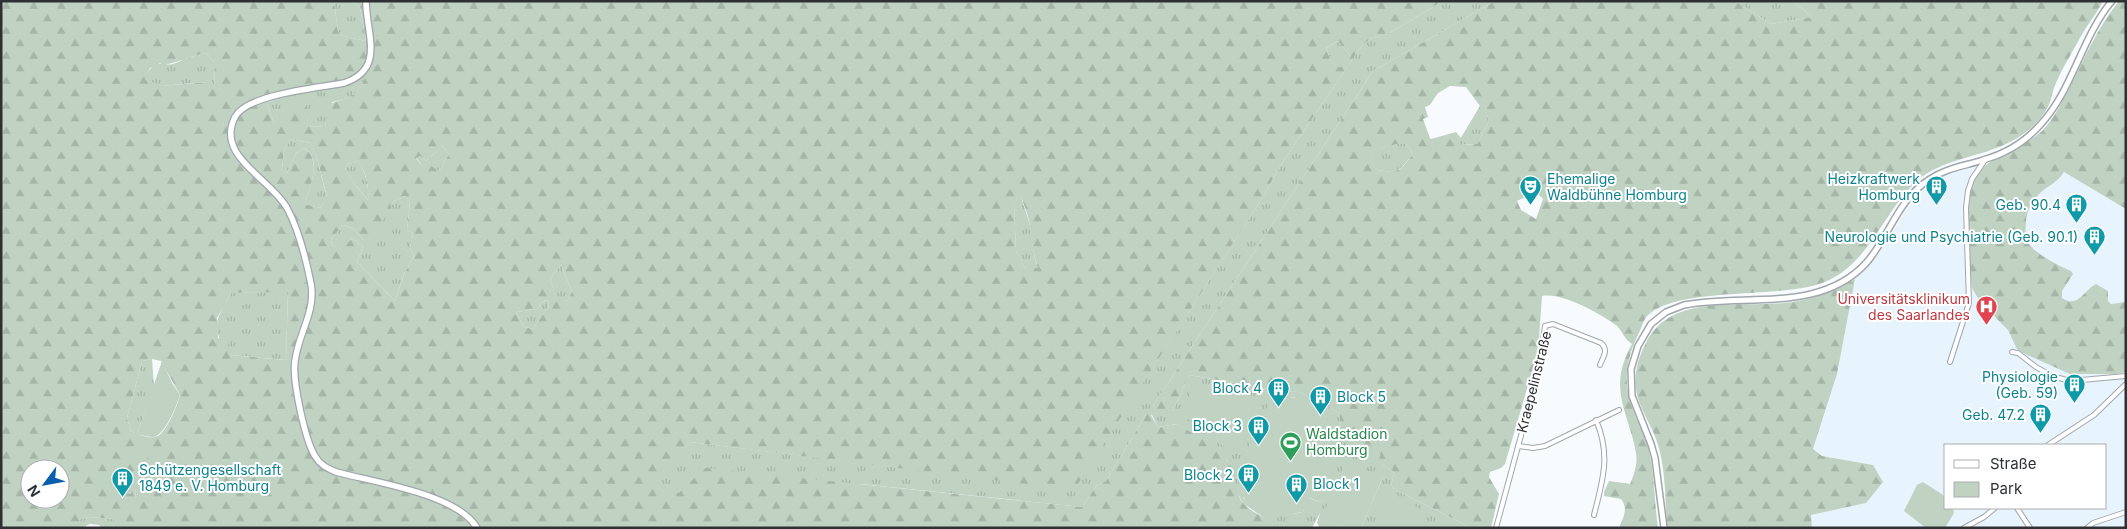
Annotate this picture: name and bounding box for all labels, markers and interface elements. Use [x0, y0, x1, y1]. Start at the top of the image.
place label: Ehemalige Waldbühne Homburg [1547, 170, 1687, 203]
place label: Heizkraftwerk Homburg [1827, 170, 1920, 203]
theatre icon: Ehemalige Waldbühne Homburg [1519, 175, 1543, 206]
building icon: Heizkraftwerk Homburg [1924, 175, 1948, 206]
building icon: Geb. 90.4 [2065, 193, 2089, 224]
place label: Geb. 90.4 [1996, 196, 2061, 213]
building icon: Neurologie und Psychiatrie (Geb. 90.1) [2082, 225, 2106, 256]
place label: Neurologie und Psychiatrie (Geb. 90.1) [1825, 228, 2078, 245]
place label: Universitätsklinikum des Saarlandes [1837, 290, 1970, 323]
hospital icon: Universitätsklinikum des Saarlandes [1974, 295, 1998, 326]
street label: Kraepelinstraße [1513, 329, 1554, 435]
place label: Physiologie (Geb. 59) [1982, 368, 2058, 401]
building icon: Physiologie (Geb. 59) [2062, 373, 2086, 404]
building icon: Block 4 [1266, 376, 1290, 407]
place label: Block 4 [1212, 379, 1262, 396]
building icon: Block 5 [1309, 385, 1333, 416]
place label: Block 5 [1337, 388, 1386, 405]
building icon: Geb. 47.2 [2029, 403, 2053, 434]
place label: Geb. 47.2 [1962, 406, 2025, 423]
building icon: Block 3 [1246, 414, 1270, 445]
place label: Block 3 [1193, 417, 1242, 434]
place label: Waldstadion Homburg [1306, 425, 1387, 458]
sports icon: Waldstadion Homburg [1278, 430, 1302, 461]
legend [1944, 444, 2107, 509]
text: Straße [1990, 454, 2037, 473]
north arrow [20, 459, 70, 509]
place label: Schützengesellschaft 1849 e. V. Homburg [139, 461, 281, 494]
building icon: Block 2 [1237, 463, 1261, 494]
building icon: Schützengesellschaft 1849 e. V. Homburg [111, 466, 135, 497]
place label: Block 2 [1184, 466, 1233, 483]
building icon: Block 1 [1285, 472, 1309, 503]
place label: Block 1 [1313, 475, 1359, 492]
text: Park [1990, 479, 2023, 498]
text: N [24, 482, 44, 500]

